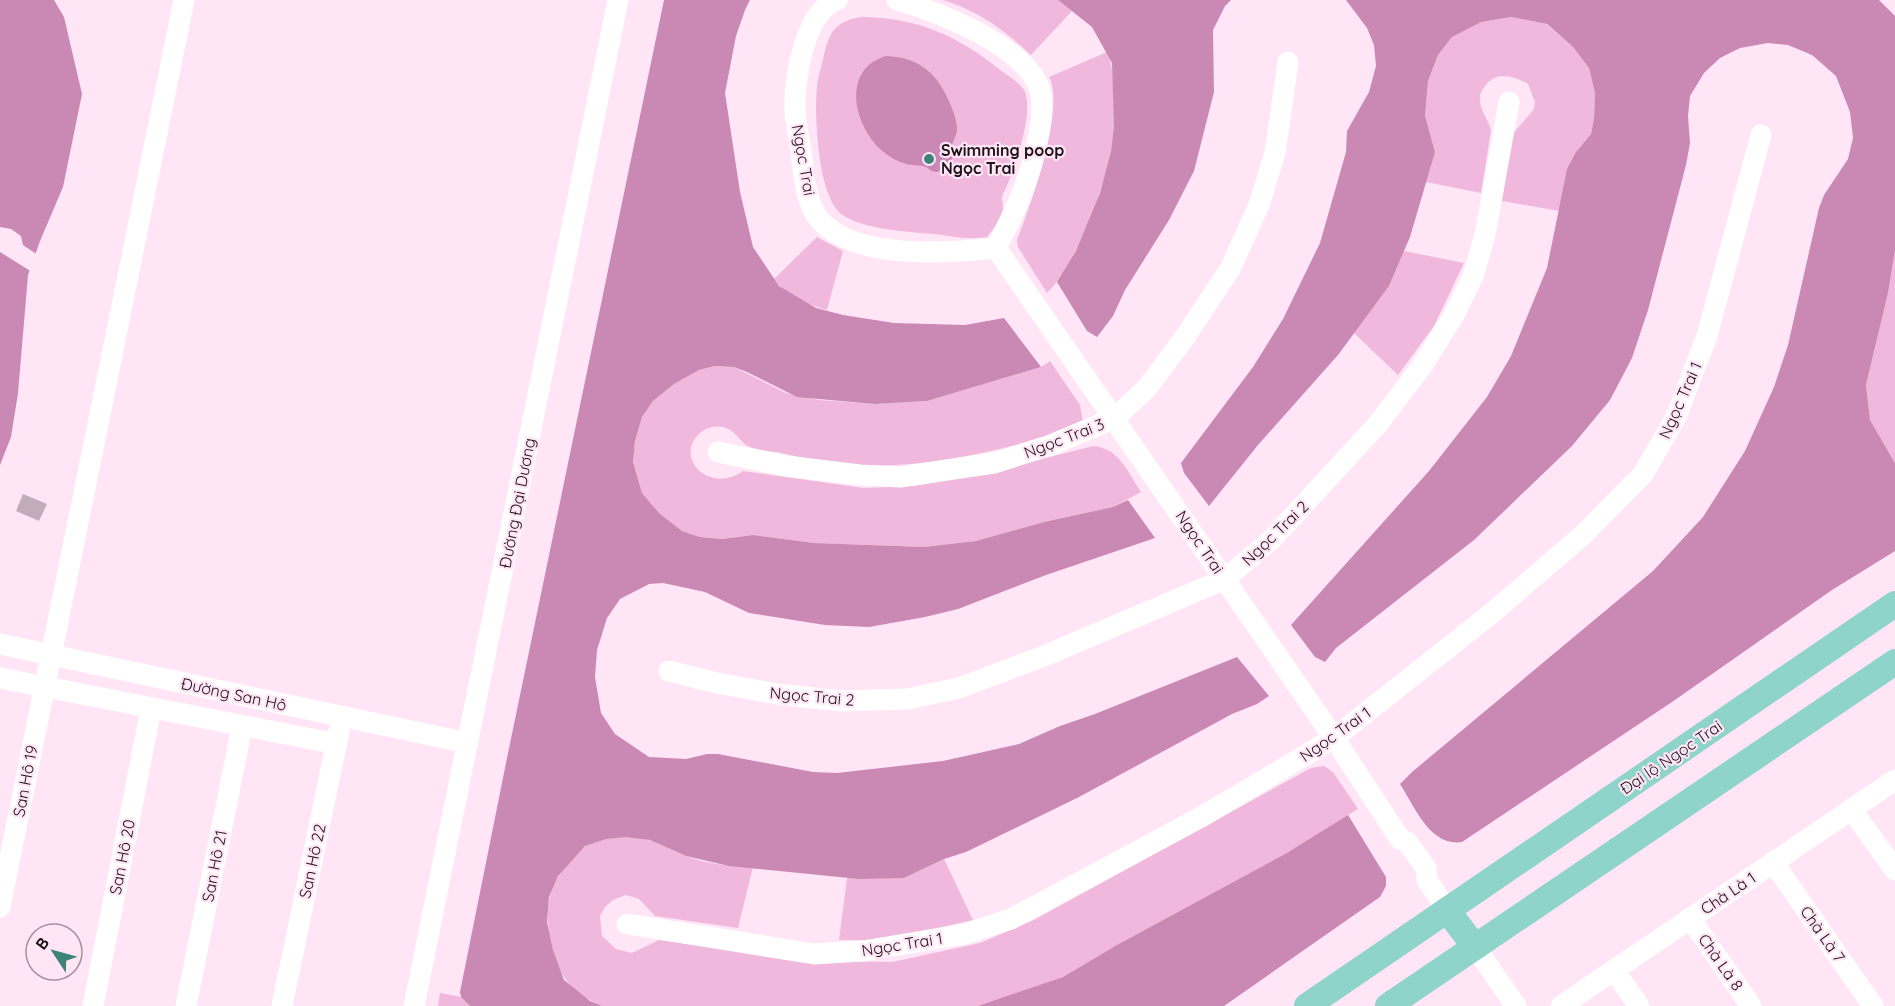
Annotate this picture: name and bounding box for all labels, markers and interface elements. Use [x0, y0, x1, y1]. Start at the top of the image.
street label: Ngọc Trai [788, 123, 820, 197]
place label: Swimming poop Ngọc Trai [941, 140, 1064, 178]
marker: Swimming poop Ngọc Trai [922, 152, 936, 166]
street label: Ngọc Trai 1 [1654, 358, 1706, 442]
street label: Ngọc Trai 3 [1021, 414, 1107, 462]
street label: Đường Đại Dương [495, 436, 539, 570]
street label: Ngọc Trai 2 [1237, 496, 1313, 570]
street label: Ngọc Trai [1172, 507, 1228, 577]
street label: Đường San Hô [179, 673, 289, 715]
street label: Ngọc Trai 2 [769, 682, 855, 710]
street label: Ngọc Trai 1 [1296, 702, 1374, 766]
street label: Đại lộ Ngọc Trai [1616, 716, 1726, 798]
street label: San Hô 19 [8, 743, 42, 819]
street label: San Hô 20 [105, 818, 139, 896]
street label: San Hô 22 [294, 822, 330, 900]
street label: San Hô 21 [197, 828, 231, 904]
street label: Chà Là 1 [1697, 867, 1759, 919]
street label: Chà Là 7 [1796, 902, 1850, 966]
north arrow [24, 922, 84, 982]
street label: Ngọc Trai 1 [860, 928, 944, 960]
street label: Chà Là 8 [1694, 930, 1748, 994]
text: B [31, 933, 53, 953]

